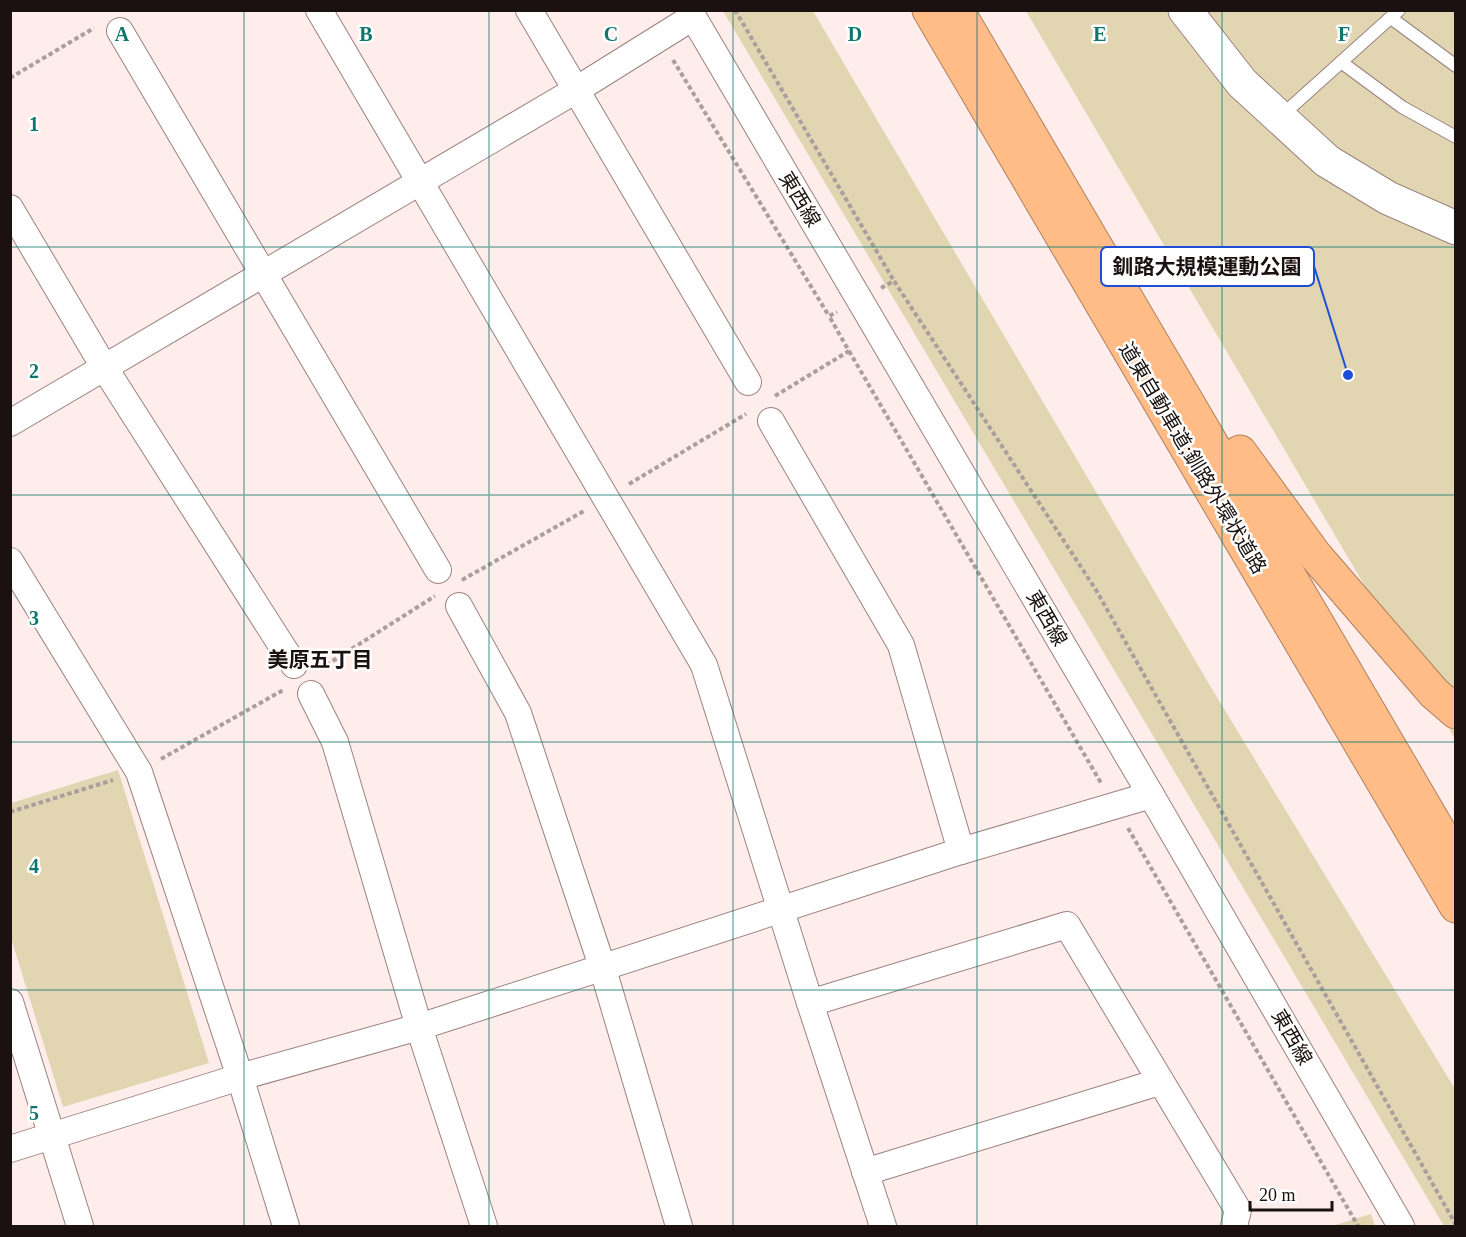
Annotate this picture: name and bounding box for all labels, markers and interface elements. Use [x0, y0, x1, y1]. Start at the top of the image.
text: A [115, 23, 130, 45]
text: B [359, 23, 373, 45]
text: C [604, 23, 618, 45]
text: D [848, 23, 862, 45]
text: E [1093, 23, 1107, 45]
text: F [1338, 23, 1350, 45]
text: 1 [29, 113, 39, 135]
street label: 東西線 [775, 168, 825, 230]
callout: 釧路大規模運動公園 [1101, 247, 1314, 286]
text: 釧路大規模運動公園 [1113, 255, 1302, 279]
street label: 道東自動車道;釧路外環状道路 [1115, 339, 1271, 577]
text: 2 [29, 360, 39, 382]
street label: 東西線 [1022, 587, 1072, 649]
text: 3 [29, 607, 39, 629]
district label: 美原五丁目 [268, 648, 373, 672]
text: 4 [29, 855, 39, 877]
street label: 東西線 [1267, 1006, 1317, 1068]
text: 5 [29, 1102, 39, 1124]
scale bar [1250, 1174, 1332, 1212]
text: 20 m [1259, 1185, 1296, 1205]

